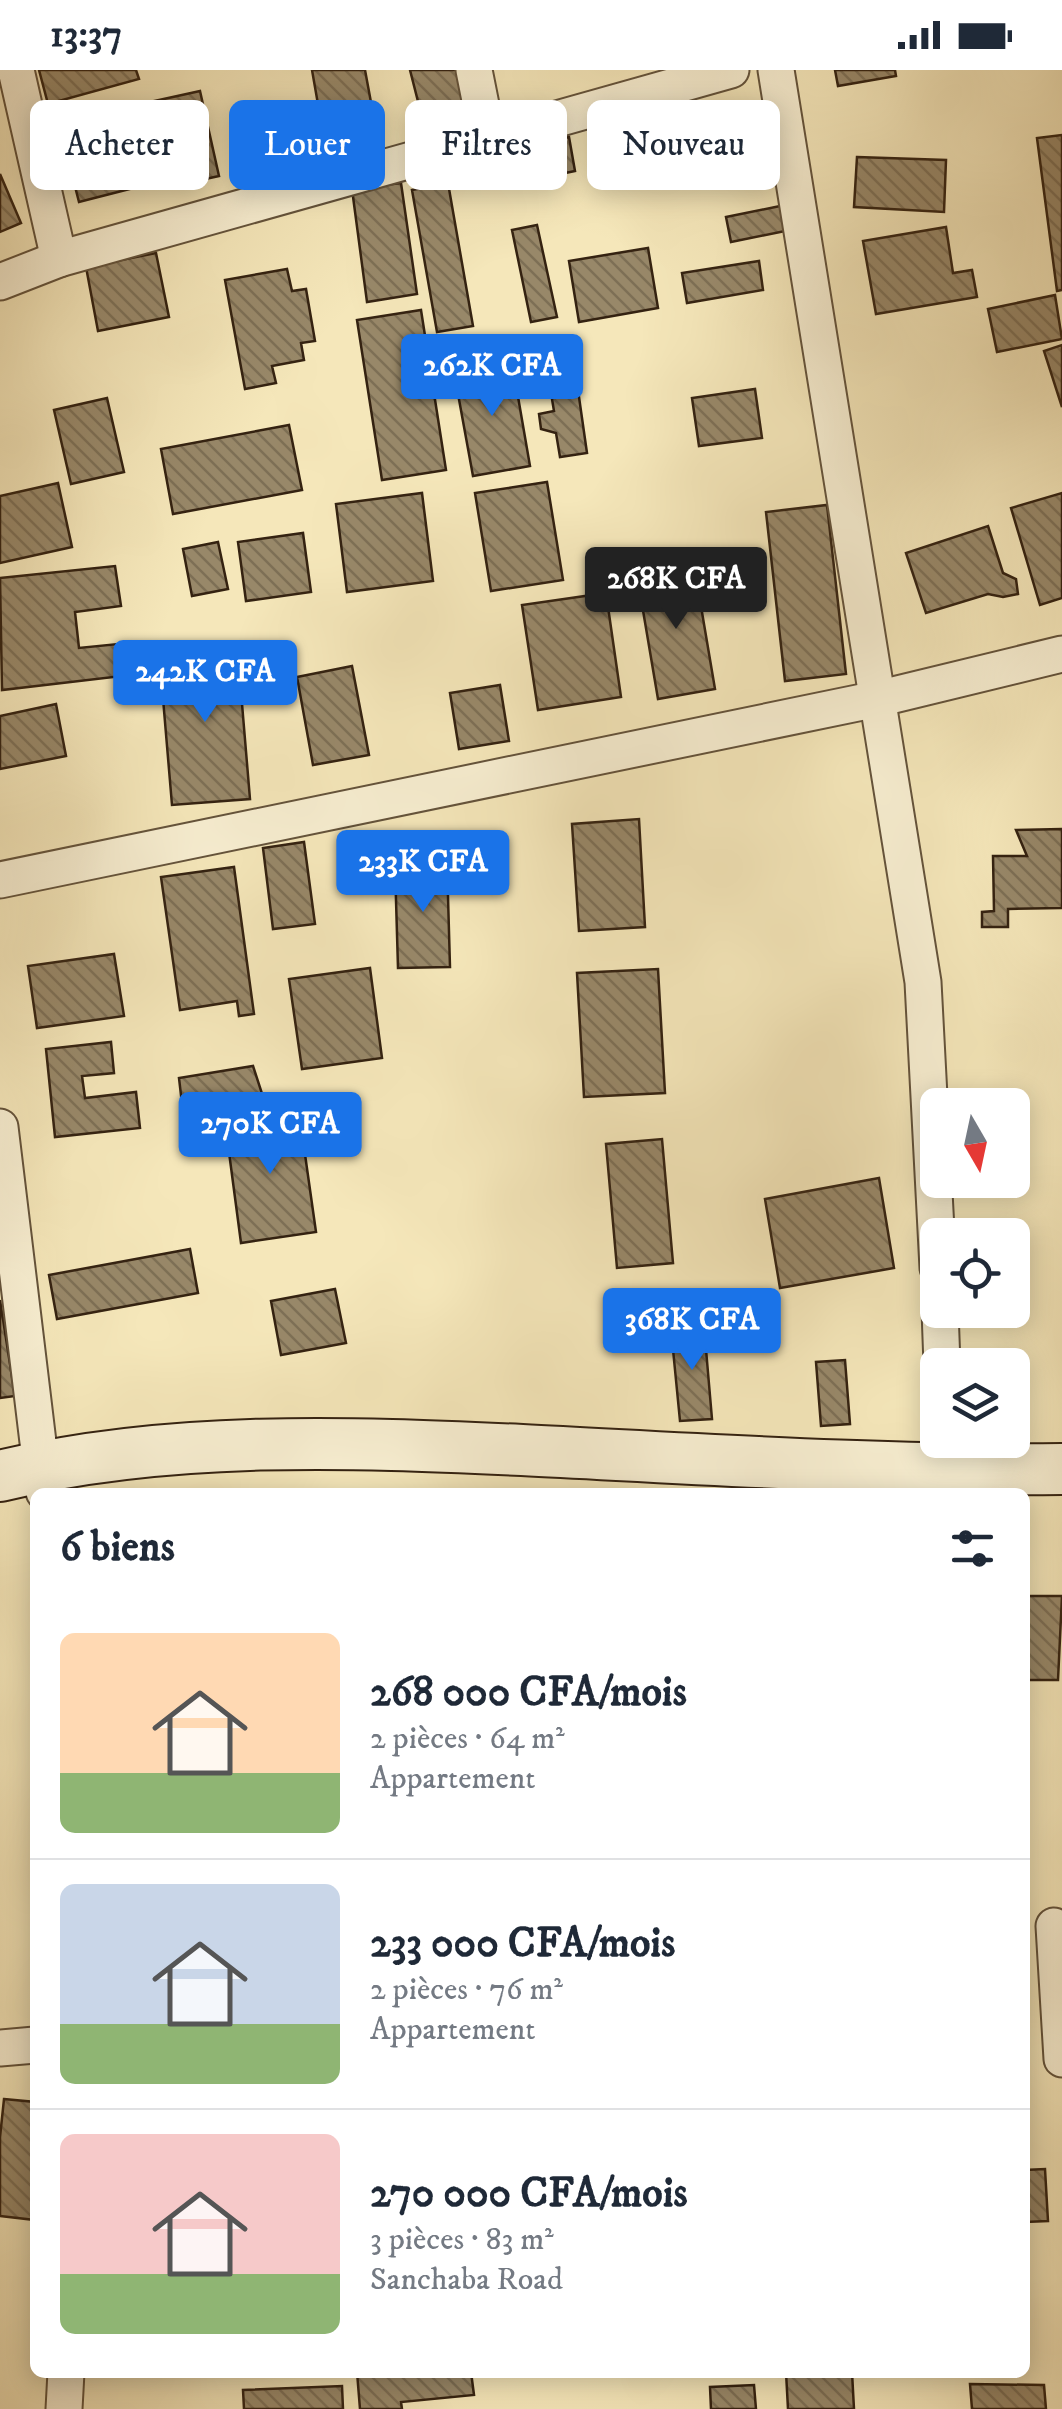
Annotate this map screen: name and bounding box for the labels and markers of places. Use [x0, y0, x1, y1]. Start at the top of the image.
pin: 262K CFA [389, 334, 595, 419]
pin: 268K CFA [573, 547, 779, 632]
pin: 242K CFA [102, 640, 308, 725]
pin: 233K CFA [320, 830, 526, 915]
pin: 270K CFA [167, 1092, 373, 1177]
pin: 368K CFA [589, 1288, 795, 1373]

